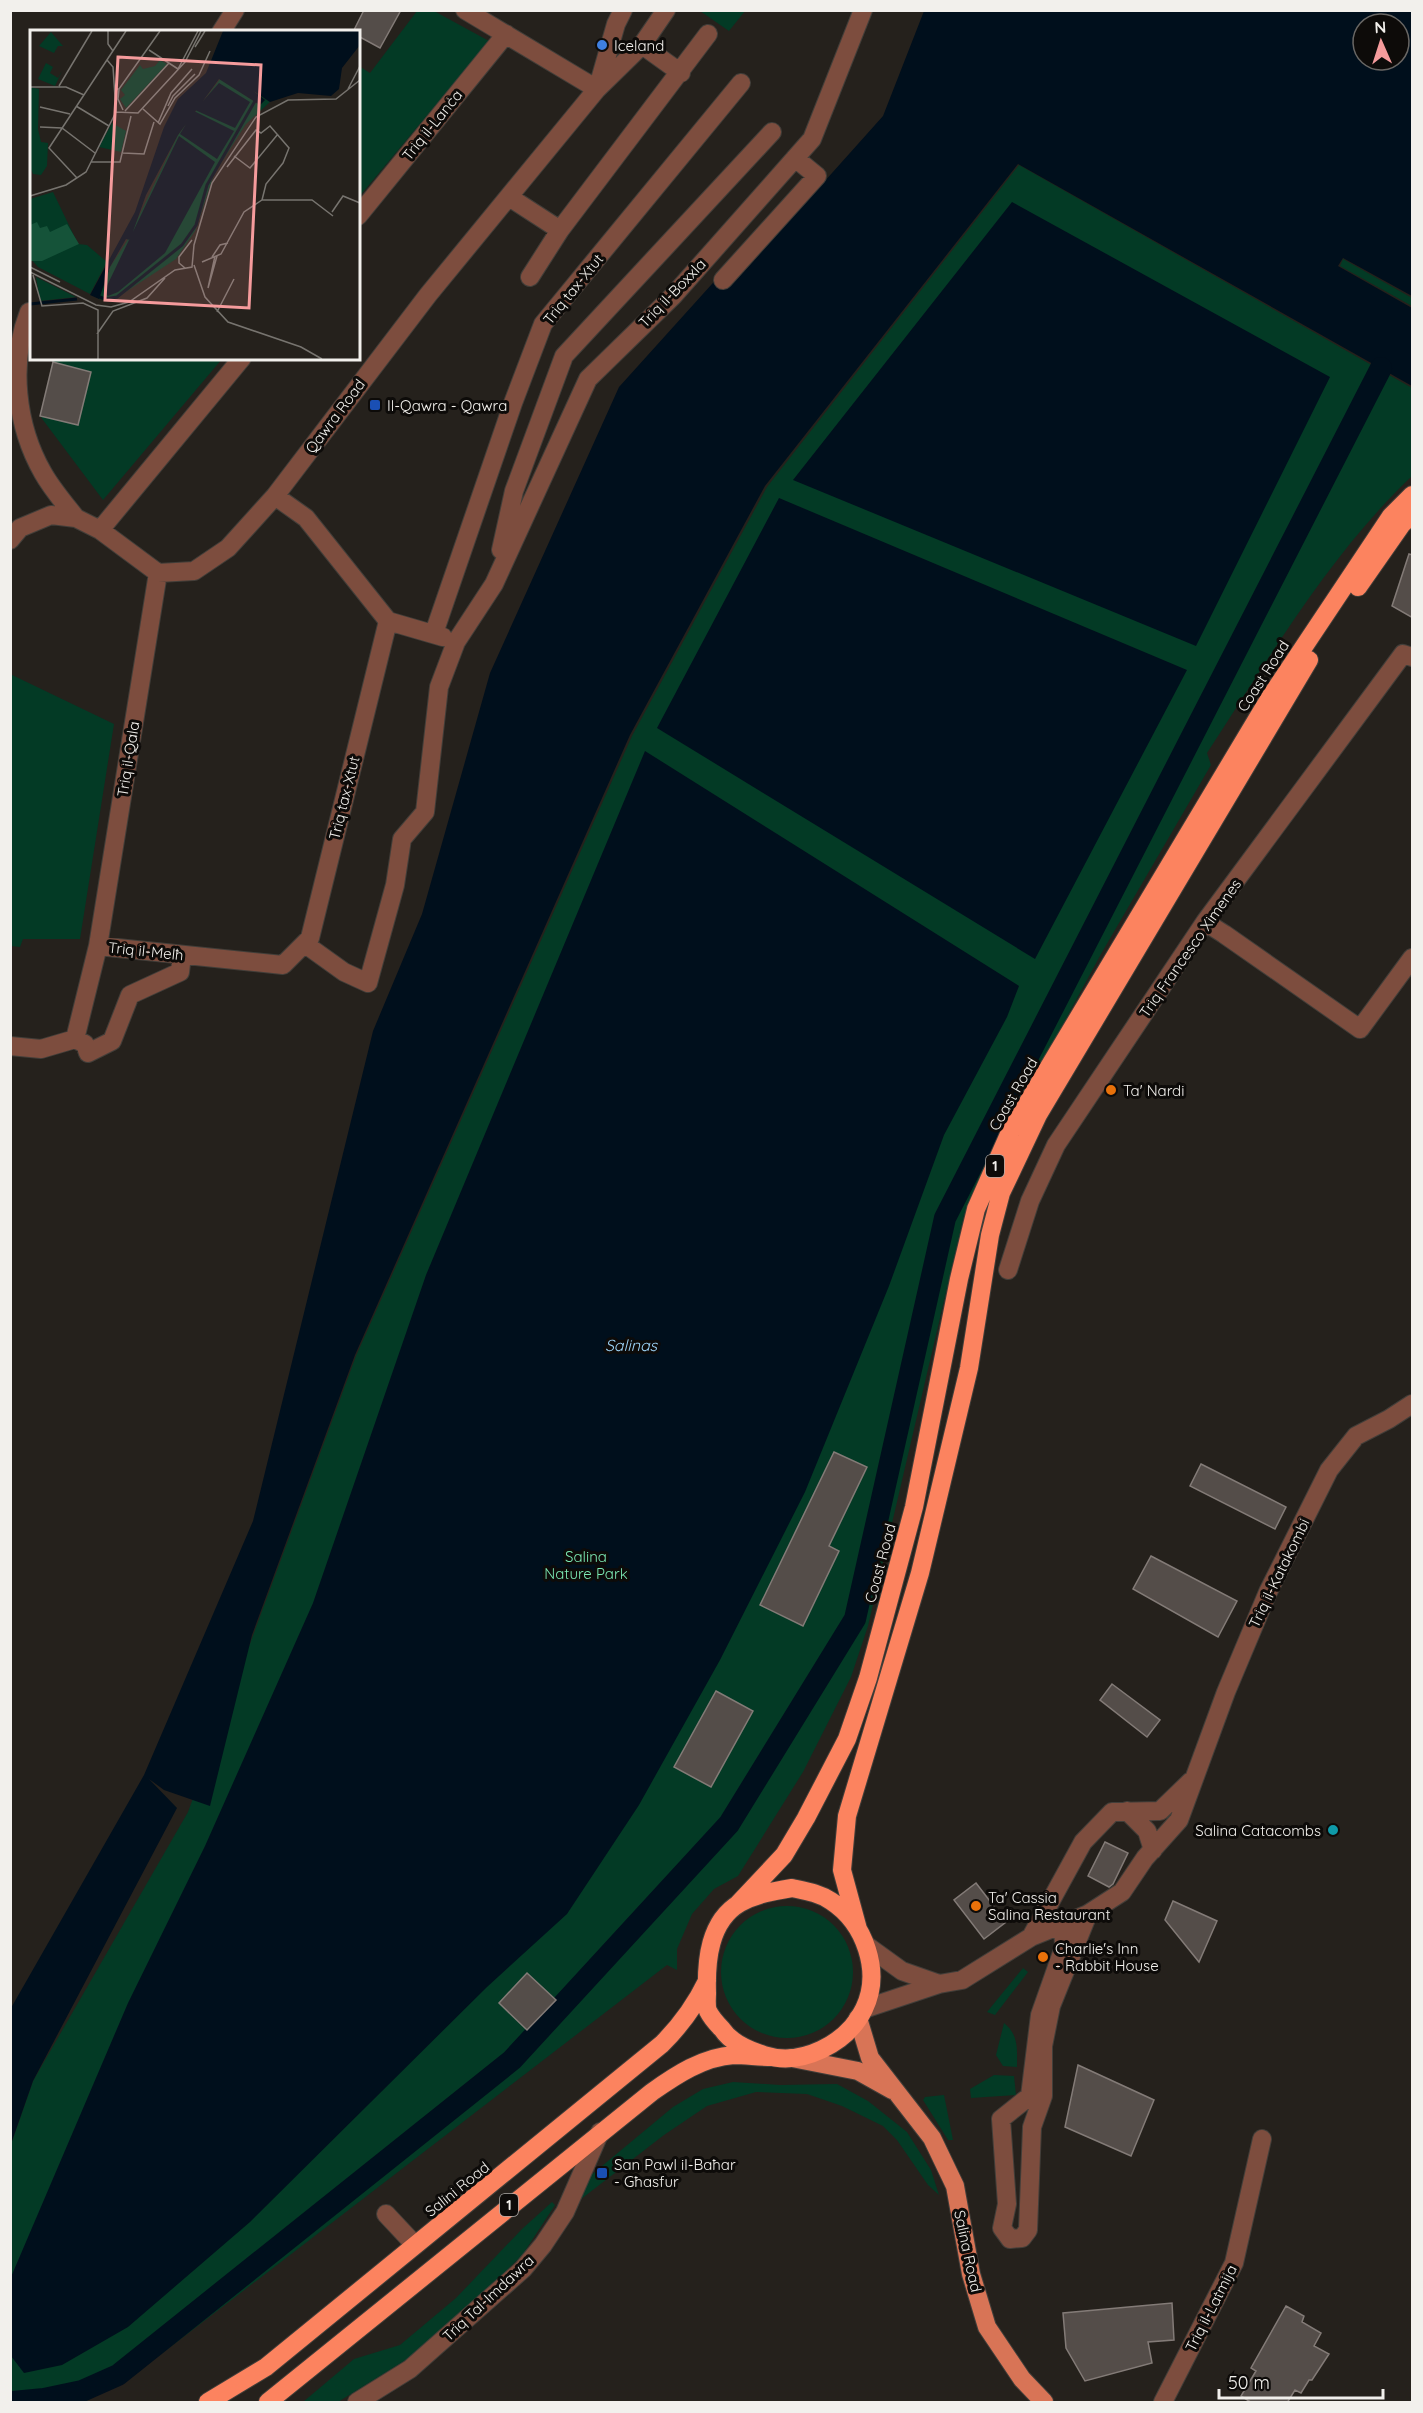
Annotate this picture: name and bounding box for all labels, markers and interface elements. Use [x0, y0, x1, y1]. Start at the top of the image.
north arrow [1351, 12, 1411, 72]
text: N [1374, 17, 1387, 37]
inset map [30, 30, 360, 360]
place label: Iceland [614, 36, 664, 55]
marker: Iceland [595, 38, 609, 52]
street label: Triq il-Lanċa [398, 86, 466, 164]
street label: Triq tax-Xtut [539, 250, 607, 328]
street label: Triq il-Boxxla [634, 255, 710, 331]
street label: Qawra Road [301, 375, 369, 457]
place label: Il-Qawra - Qawra [387, 396, 507, 415]
marker: Il-Qawra - Qawra [368, 398, 382, 412]
street label: Coast Road [1233, 637, 1293, 715]
street label: Triq il-Qala [113, 720, 143, 798]
street label: Triq tax-Xtut [324, 754, 364, 842]
street label: Triq Francesco Ximenes [1135, 875, 1245, 1021]
street label: Triq il-Melħ [107, 938, 185, 964]
street label: Coast Road [984, 1054, 1042, 1134]
place label: Ta' Nardi [1123, 1081, 1184, 1100]
marker: Ta' Nardi [1104, 1083, 1118, 1097]
road number: 1 [986, 1155, 1004, 1177]
water label: Salinas [605, 1335, 659, 1355]
street label: Triq il-Katakombi [1244, 1515, 1314, 1631]
street label: Coast Road [860, 1521, 900, 1605]
park label: Salina Nature Park [544, 1547, 628, 1583]
place label: Salina Catacombs [1195, 1821, 1321, 1840]
marker: Salina Catacombs [1326, 1823, 1340, 1837]
place label: Ta' Cassia Salina Restaurant [988, 1888, 1111, 1924]
marker: Ta' Cassia Salina Restaurant [969, 1899, 983, 1913]
place label: Charlie's Inn - Rabbit House [1055, 1939, 1159, 1975]
marker: Charlie's Inn - Rabbit House [1036, 1950, 1050, 1964]
place label: San Pawl il-Baħar - Għasfur [614, 2155, 736, 2191]
street label: Salini Road [421, 2157, 493, 2221]
marker: San Pawl il-Baħar - Għasfur [595, 2166, 609, 2180]
road number: 1 [500, 2194, 518, 2216]
street label: Salina Road [950, 2208, 986, 2294]
street label: Triq Tal-Imdawra [438, 2251, 538, 2345]
street label: Triq il-Latmija [1181, 2261, 1241, 2355]
scale bar [1219, 2362, 1382, 2400]
text: 50 m [1228, 2371, 1270, 2394]

